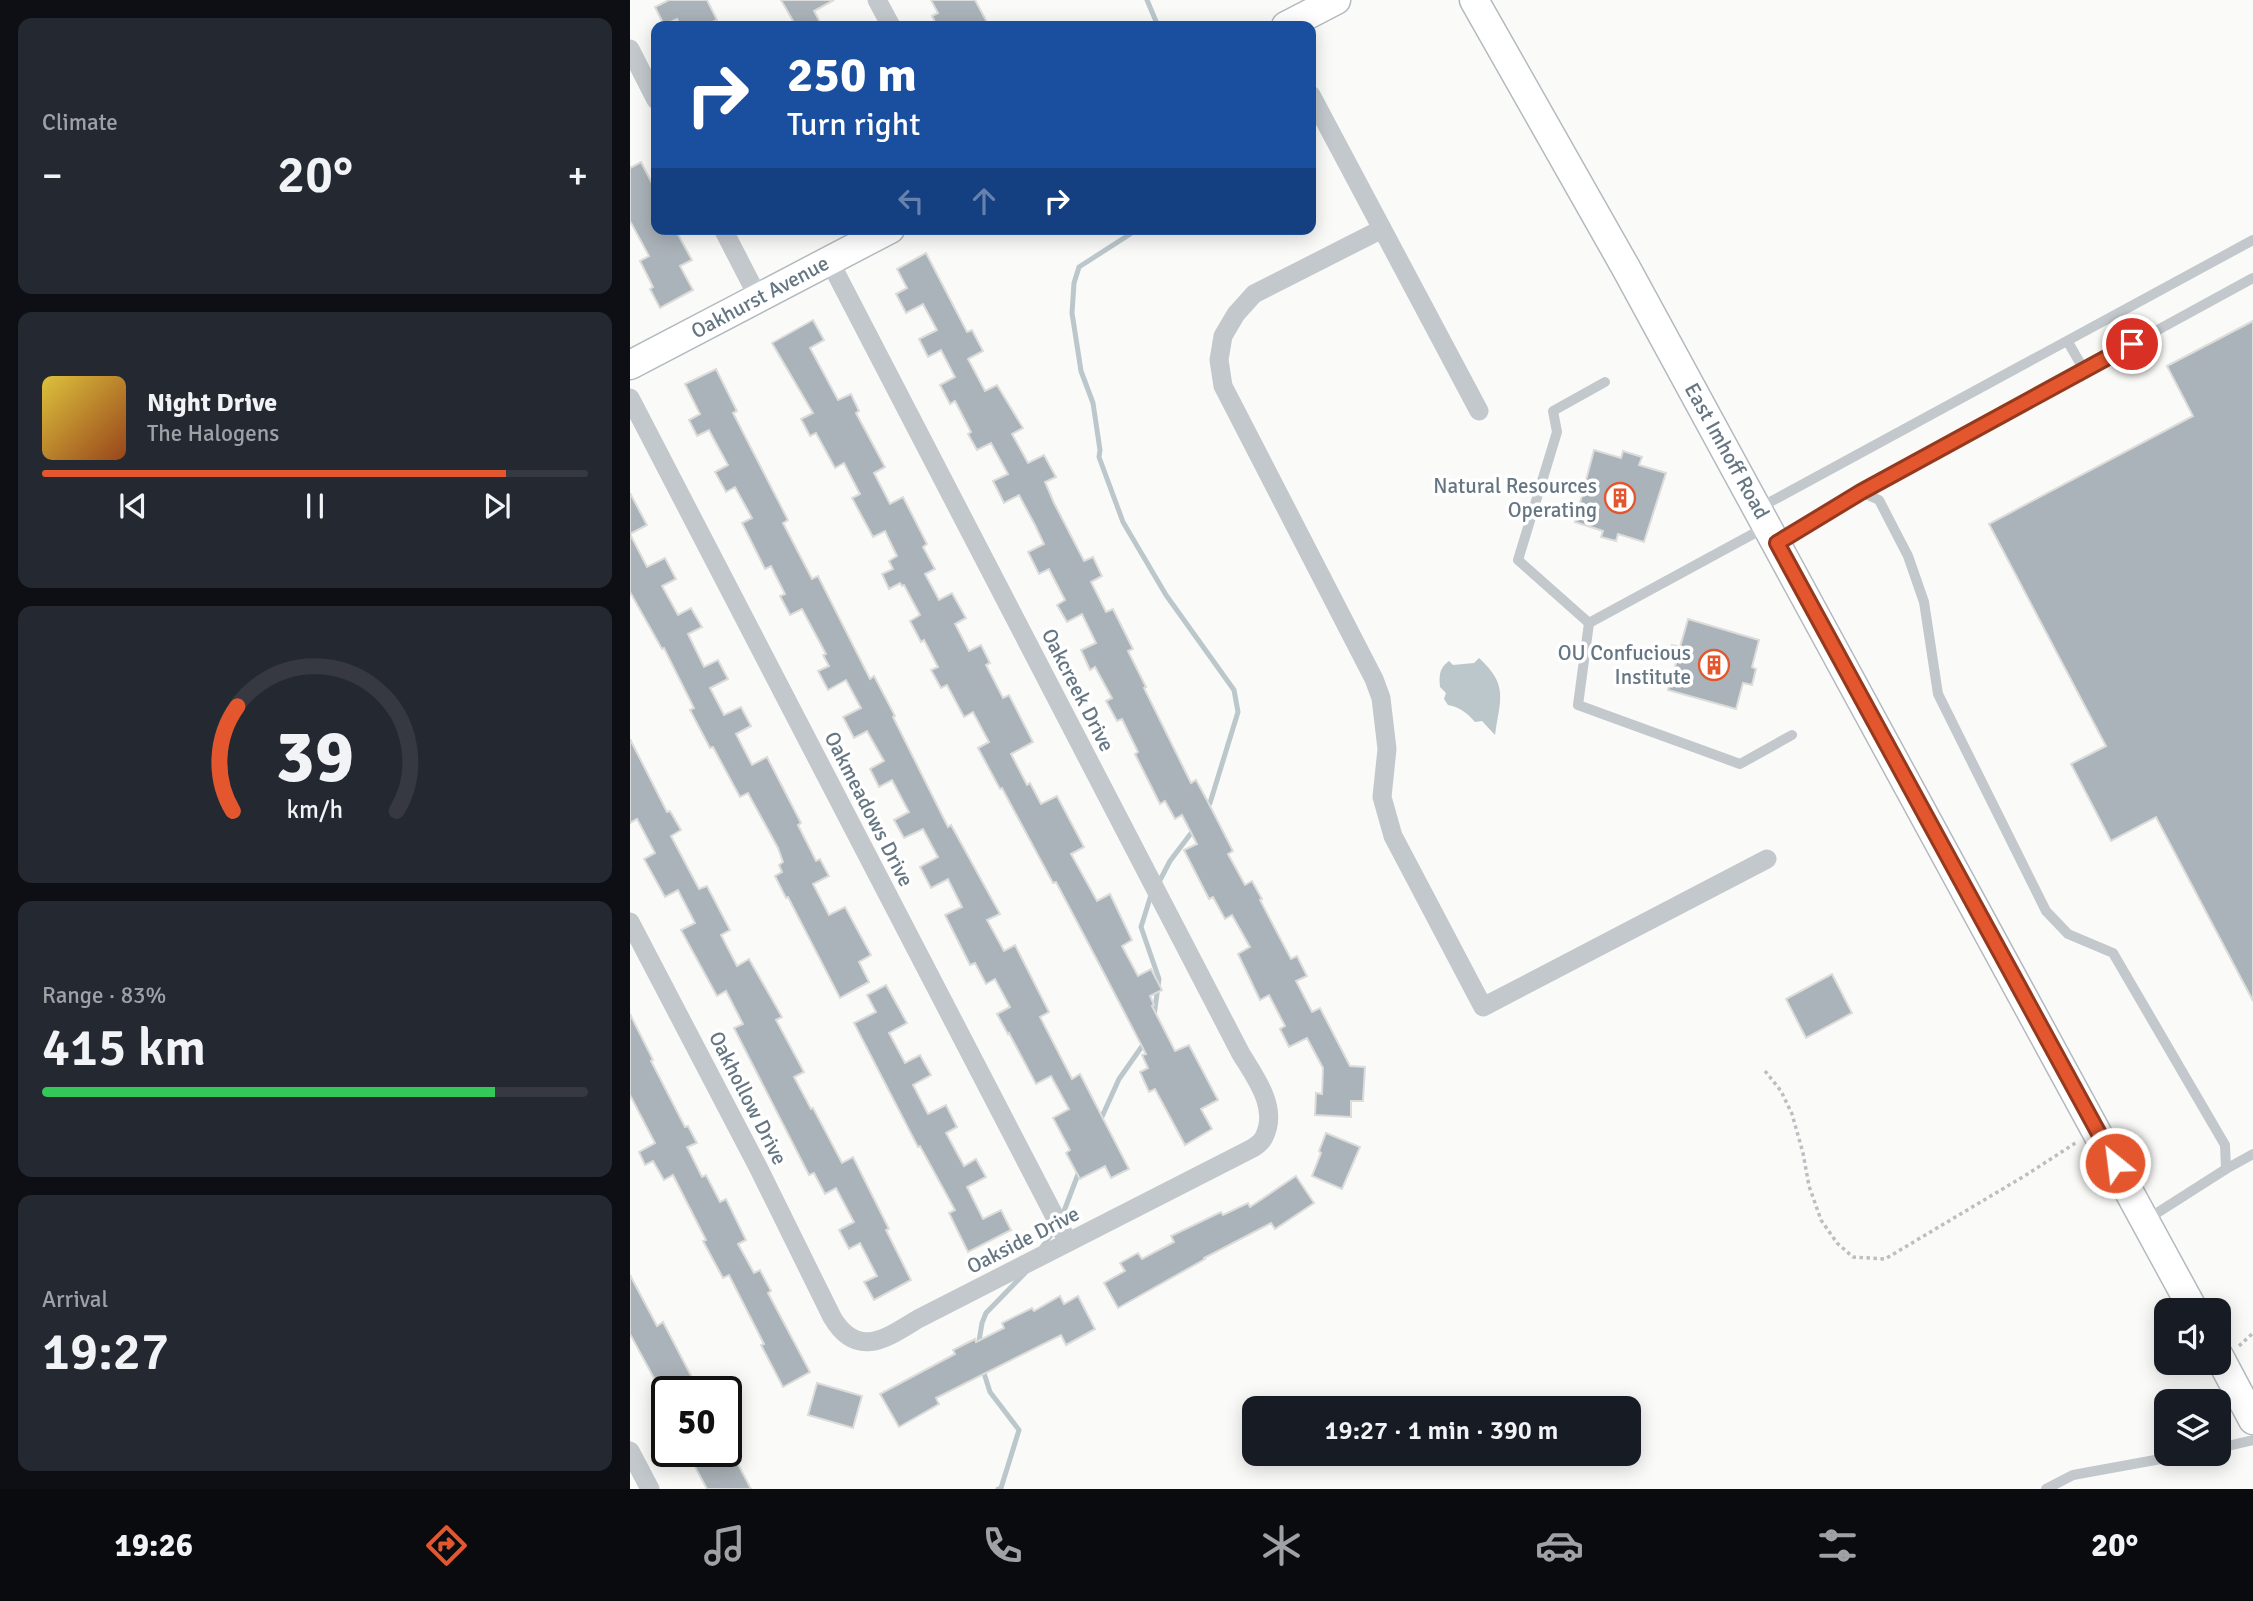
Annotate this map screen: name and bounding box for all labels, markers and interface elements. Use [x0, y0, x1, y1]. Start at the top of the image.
text: 250 m [787, 45, 917, 105]
icon: right [672, 49, 763, 140]
text: Turn right [787, 105, 920, 144]
text: Climate [42, 108, 118, 137]
text: 20° [277, 143, 353, 207]
text: − [42, 152, 63, 199]
text: + [567, 152, 588, 199]
icon: left [892, 182, 930, 220]
icon: ahead [965, 182, 1003, 220]
icon: right [1038, 182, 1076, 220]
street label: Oakhurst Avenue [687, 250, 833, 344]
pin [2102, 314, 2162, 374]
icon: arrive [2113, 325, 2151, 363]
street label: East Imhoff Road [1679, 378, 1775, 524]
text: Night Drive [147, 387, 277, 419]
text: The Halogens [147, 419, 279, 448]
place label: Natural Resources Operating [1433, 473, 1597, 523]
building icon: Natural Resources Operating [1603, 481, 1637, 515]
icon: previous [114, 487, 152, 525]
icon: pause [296, 487, 334, 525]
icon: next [478, 487, 516, 525]
street label: Oakcreek Drive [1036, 624, 1120, 756]
place label: OU Confucious Institute [1558, 640, 1691, 690]
building icon: OU Confucious Institute [1697, 648, 1731, 682]
text: 39 [276, 713, 354, 802]
street label: Oakmeadows Drive [819, 727, 919, 891]
text: km/h [287, 793, 343, 824]
text: Range · 83% [42, 981, 166, 1010]
text: 415 km [42, 1016, 206, 1080]
street label: Oakhollow Drive [703, 1027, 793, 1169]
position arrow [2078, 1126, 2152, 1200]
street label: Oakside Drive [962, 1201, 1084, 1279]
text: Arrival [42, 1285, 108, 1314]
map controls [2154, 1298, 2231, 1466]
button: sound [2154, 1298, 2231, 1375]
text: 19:27 [42, 1320, 169, 1384]
speed limit sign: 50 [651, 1376, 742, 1467]
button: layers [2154, 1389, 2231, 1466]
text: 19:27 · 1 min · 390 m [1325, 1415, 1558, 1447]
icon: directions [422, 1521, 471, 1570]
icon: music [700, 1521, 749, 1570]
icon: phone [978, 1521, 1027, 1570]
icon: climate [1257, 1521, 1306, 1570]
icon: car [1535, 1521, 1584, 1570]
icon: filters [1813, 1521, 1862, 1570]
text: 19:26 [115, 1526, 193, 1565]
text: 20° [2091, 1526, 2138, 1565]

